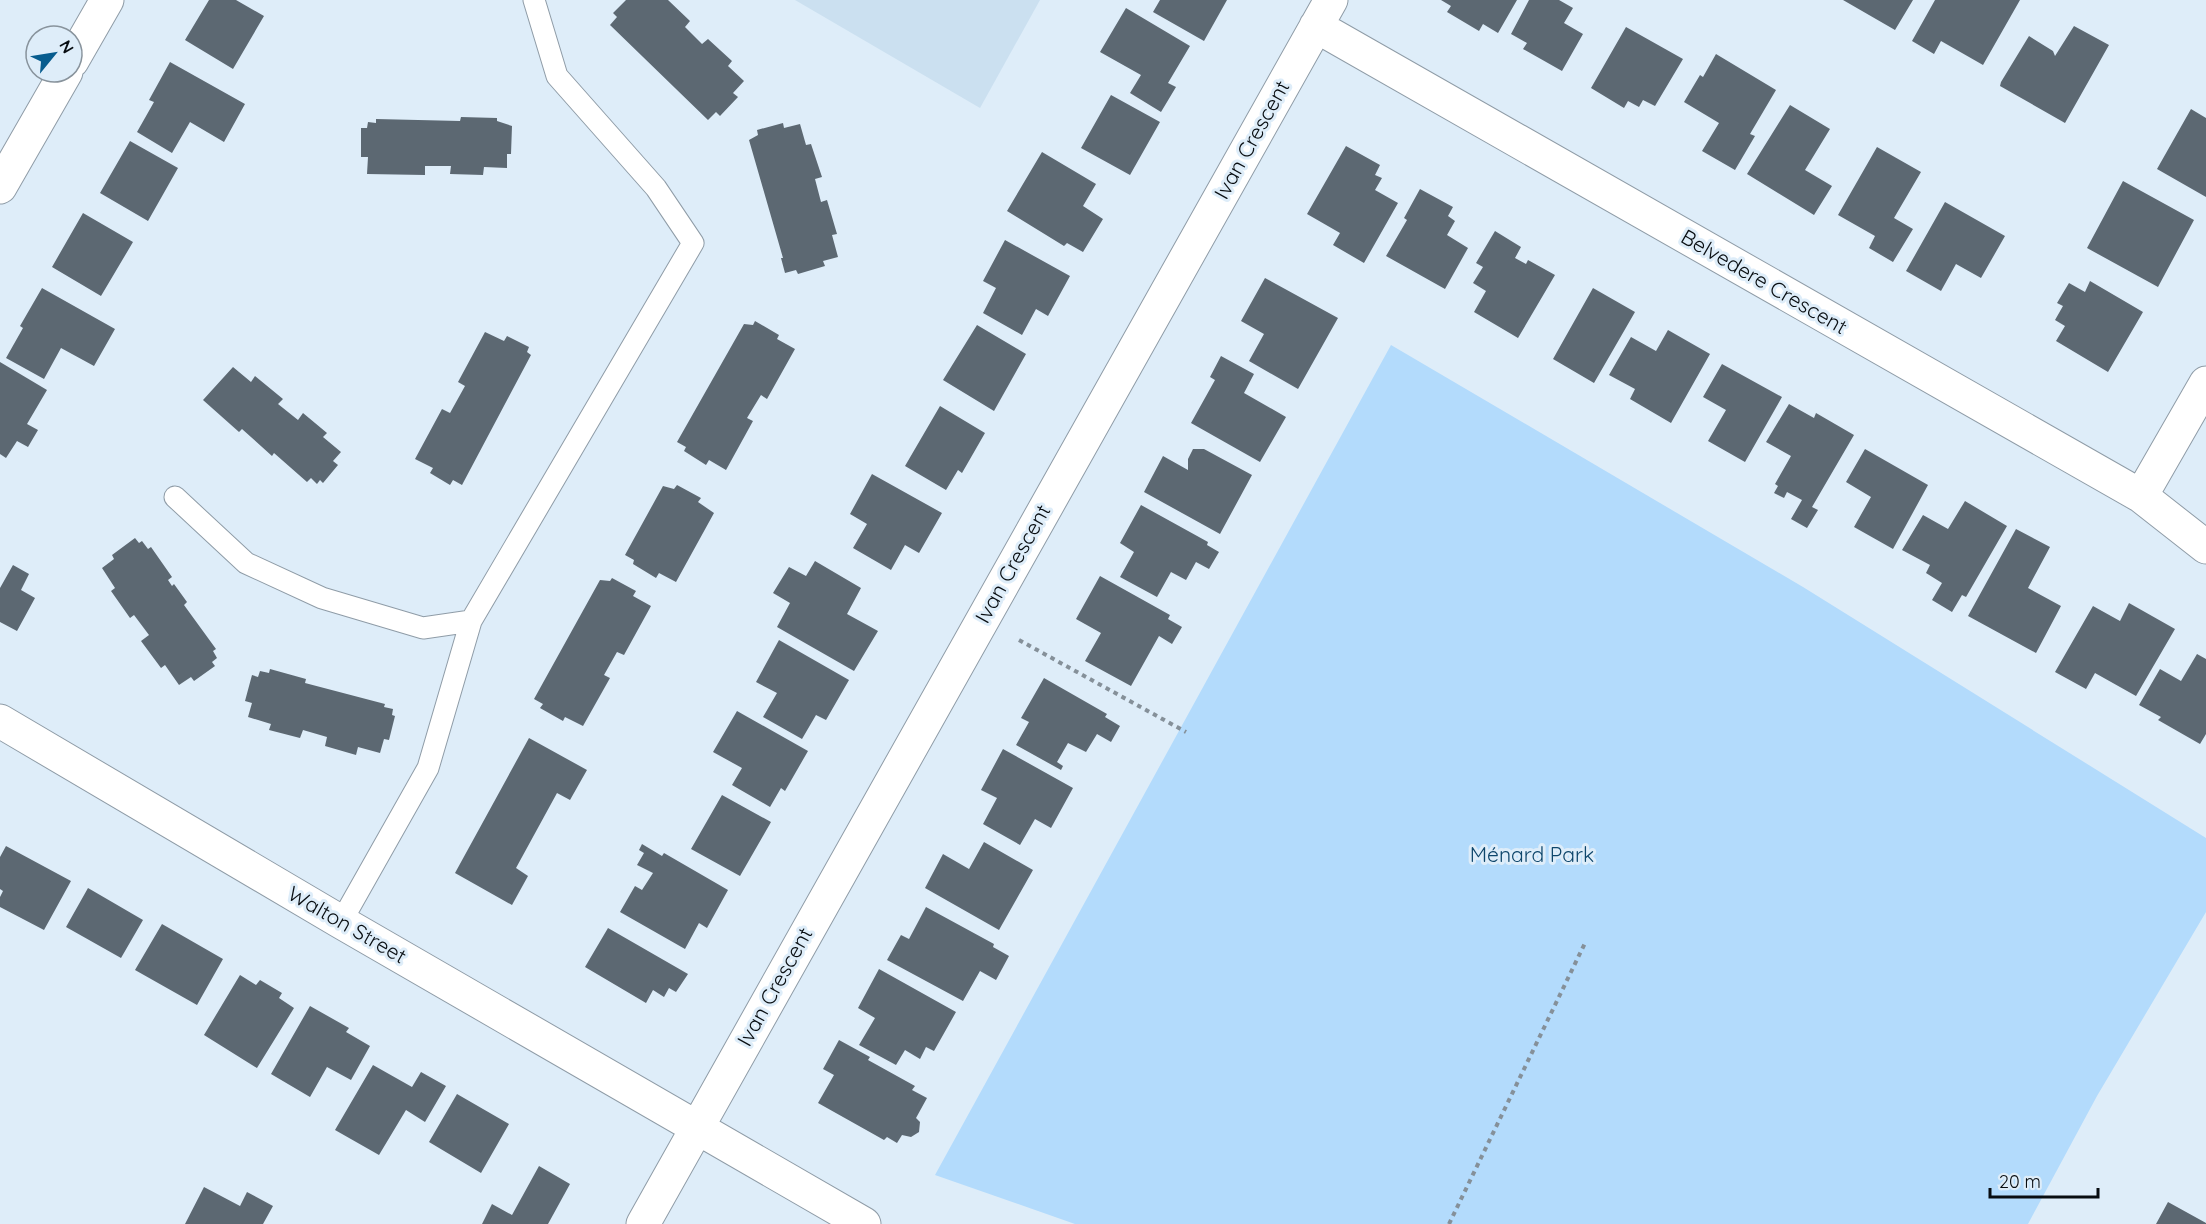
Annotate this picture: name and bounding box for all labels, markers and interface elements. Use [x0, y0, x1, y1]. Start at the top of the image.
north arrow [24, 24, 84, 84]
text: N [55, 36, 79, 57]
street label: Ivan Crescent [1208, 76, 1294, 204]
street label: Belvedere Crescent [1677, 223, 1852, 339]
street label: Ivan Crescent [969, 500, 1055, 628]
park label: Ménard Park [1470, 841, 1594, 867]
street label: Walton Street [284, 880, 411, 969]
street label: Ivan Crescent [731, 923, 817, 1051]
scale bar [1990, 1161, 2098, 1199]
text: 20 m [1999, 1170, 2041, 1193]

